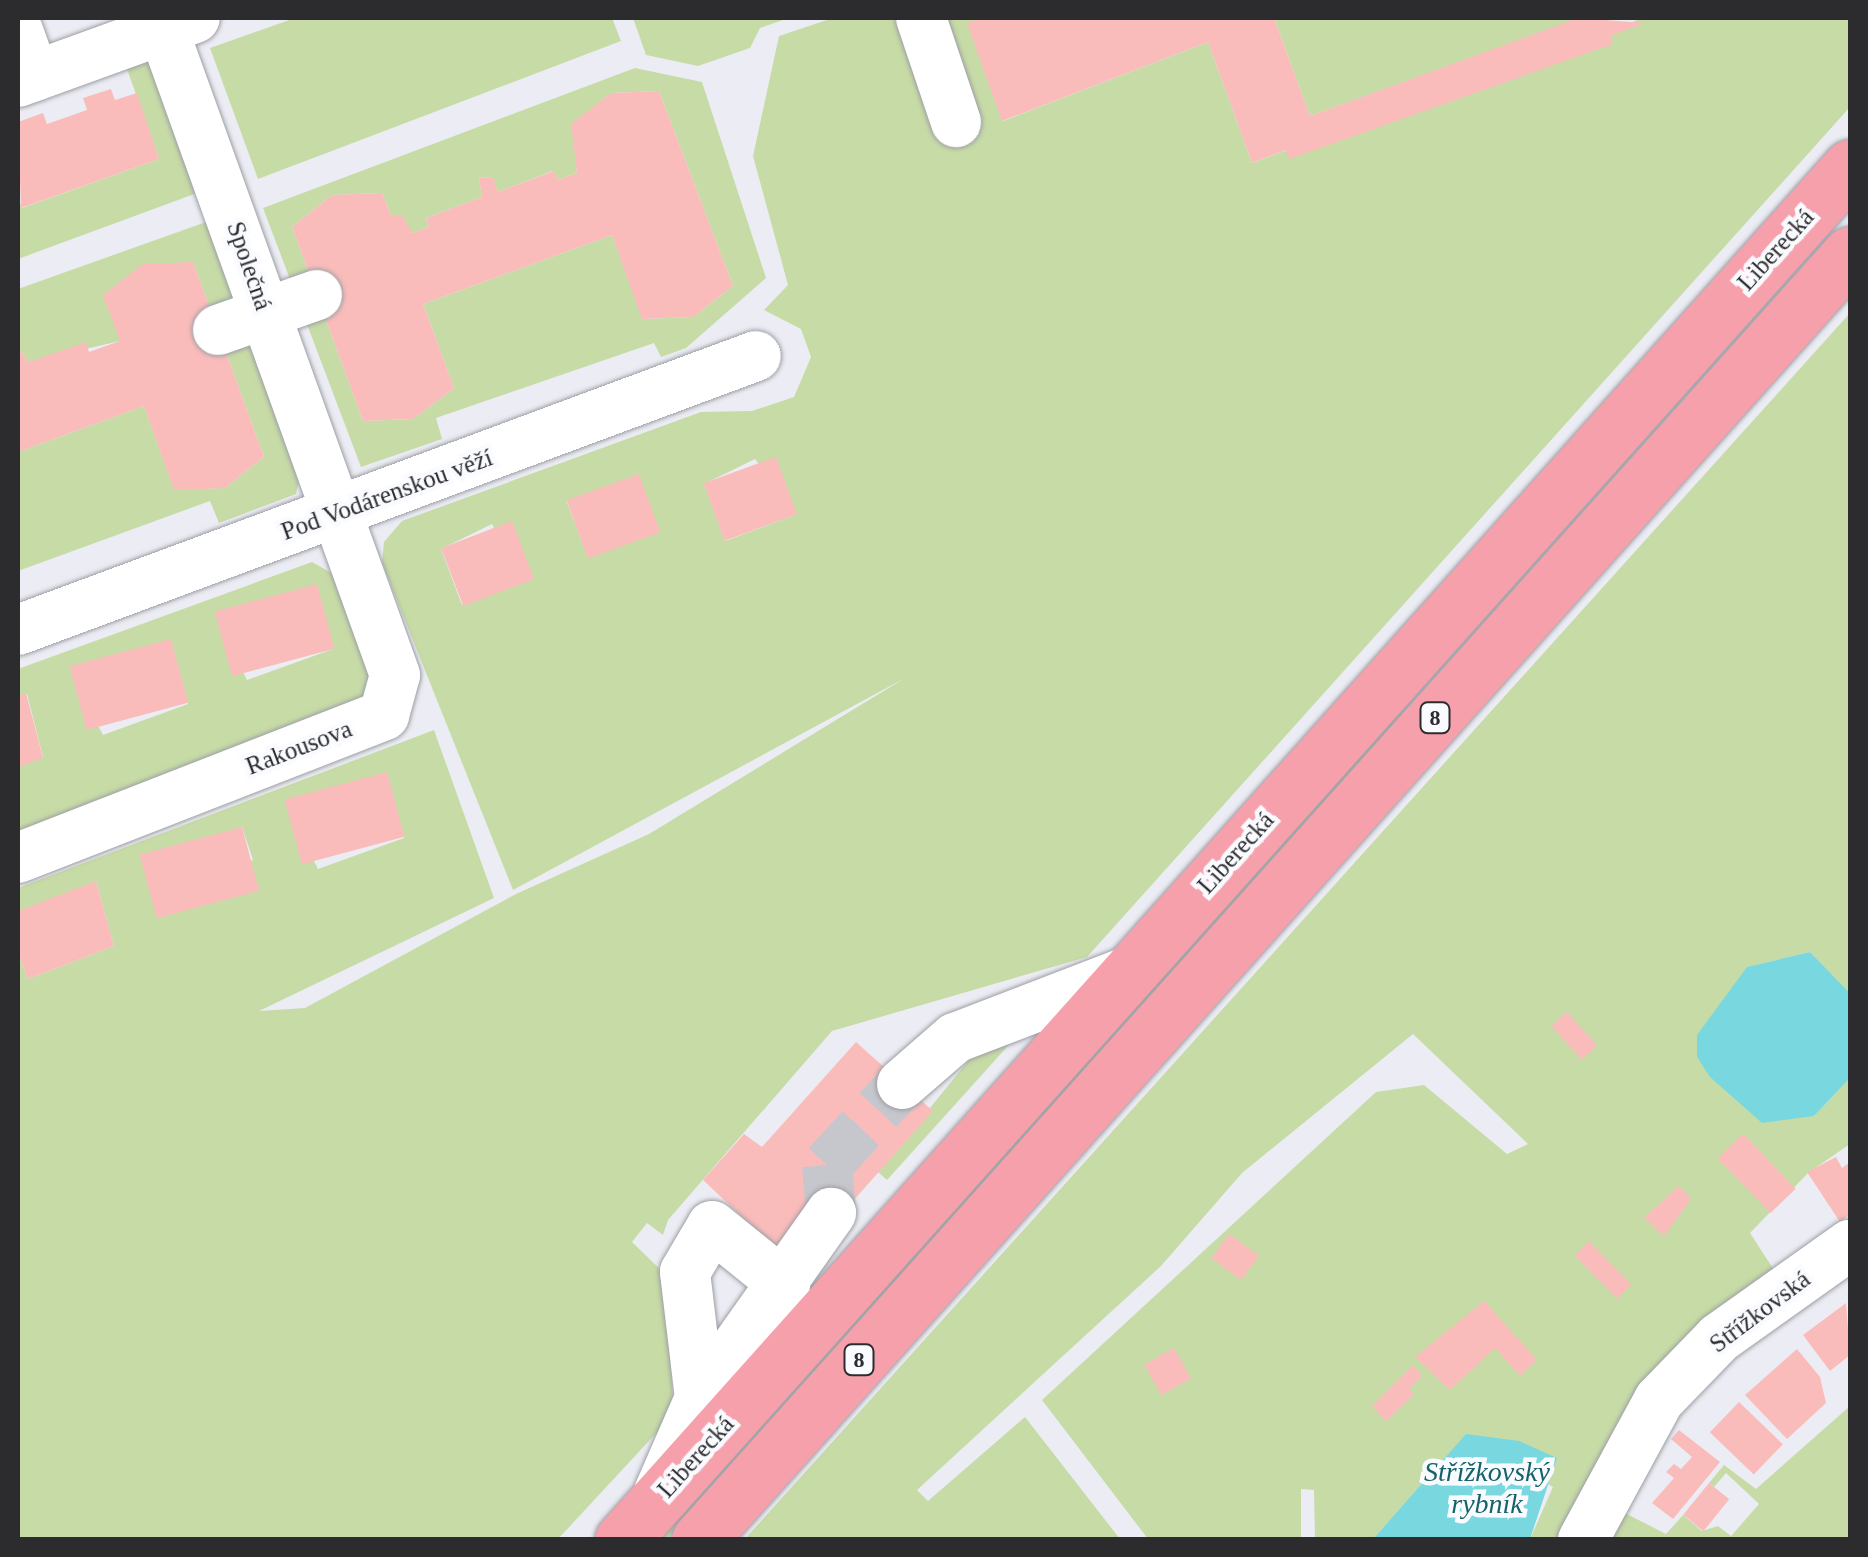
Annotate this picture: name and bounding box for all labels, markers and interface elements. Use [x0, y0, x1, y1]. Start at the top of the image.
street label: Liberecká [1731, 203, 1821, 297]
street label: Společná [220, 218, 278, 314]
street label: Pod Vodárenskou věží [277, 443, 497, 547]
road number: 8 [1418, 701, 1452, 735]
street label: Rakousova [242, 714, 356, 782]
street label: Liberecká [1191, 806, 1281, 900]
street label: Střížkovská [1704, 1265, 1816, 1359]
road number: 8 [842, 1343, 876, 1377]
street label: Liberecká [651, 1410, 741, 1504]
water label: Střížkovský rybník [1424, 1455, 1550, 1521]

